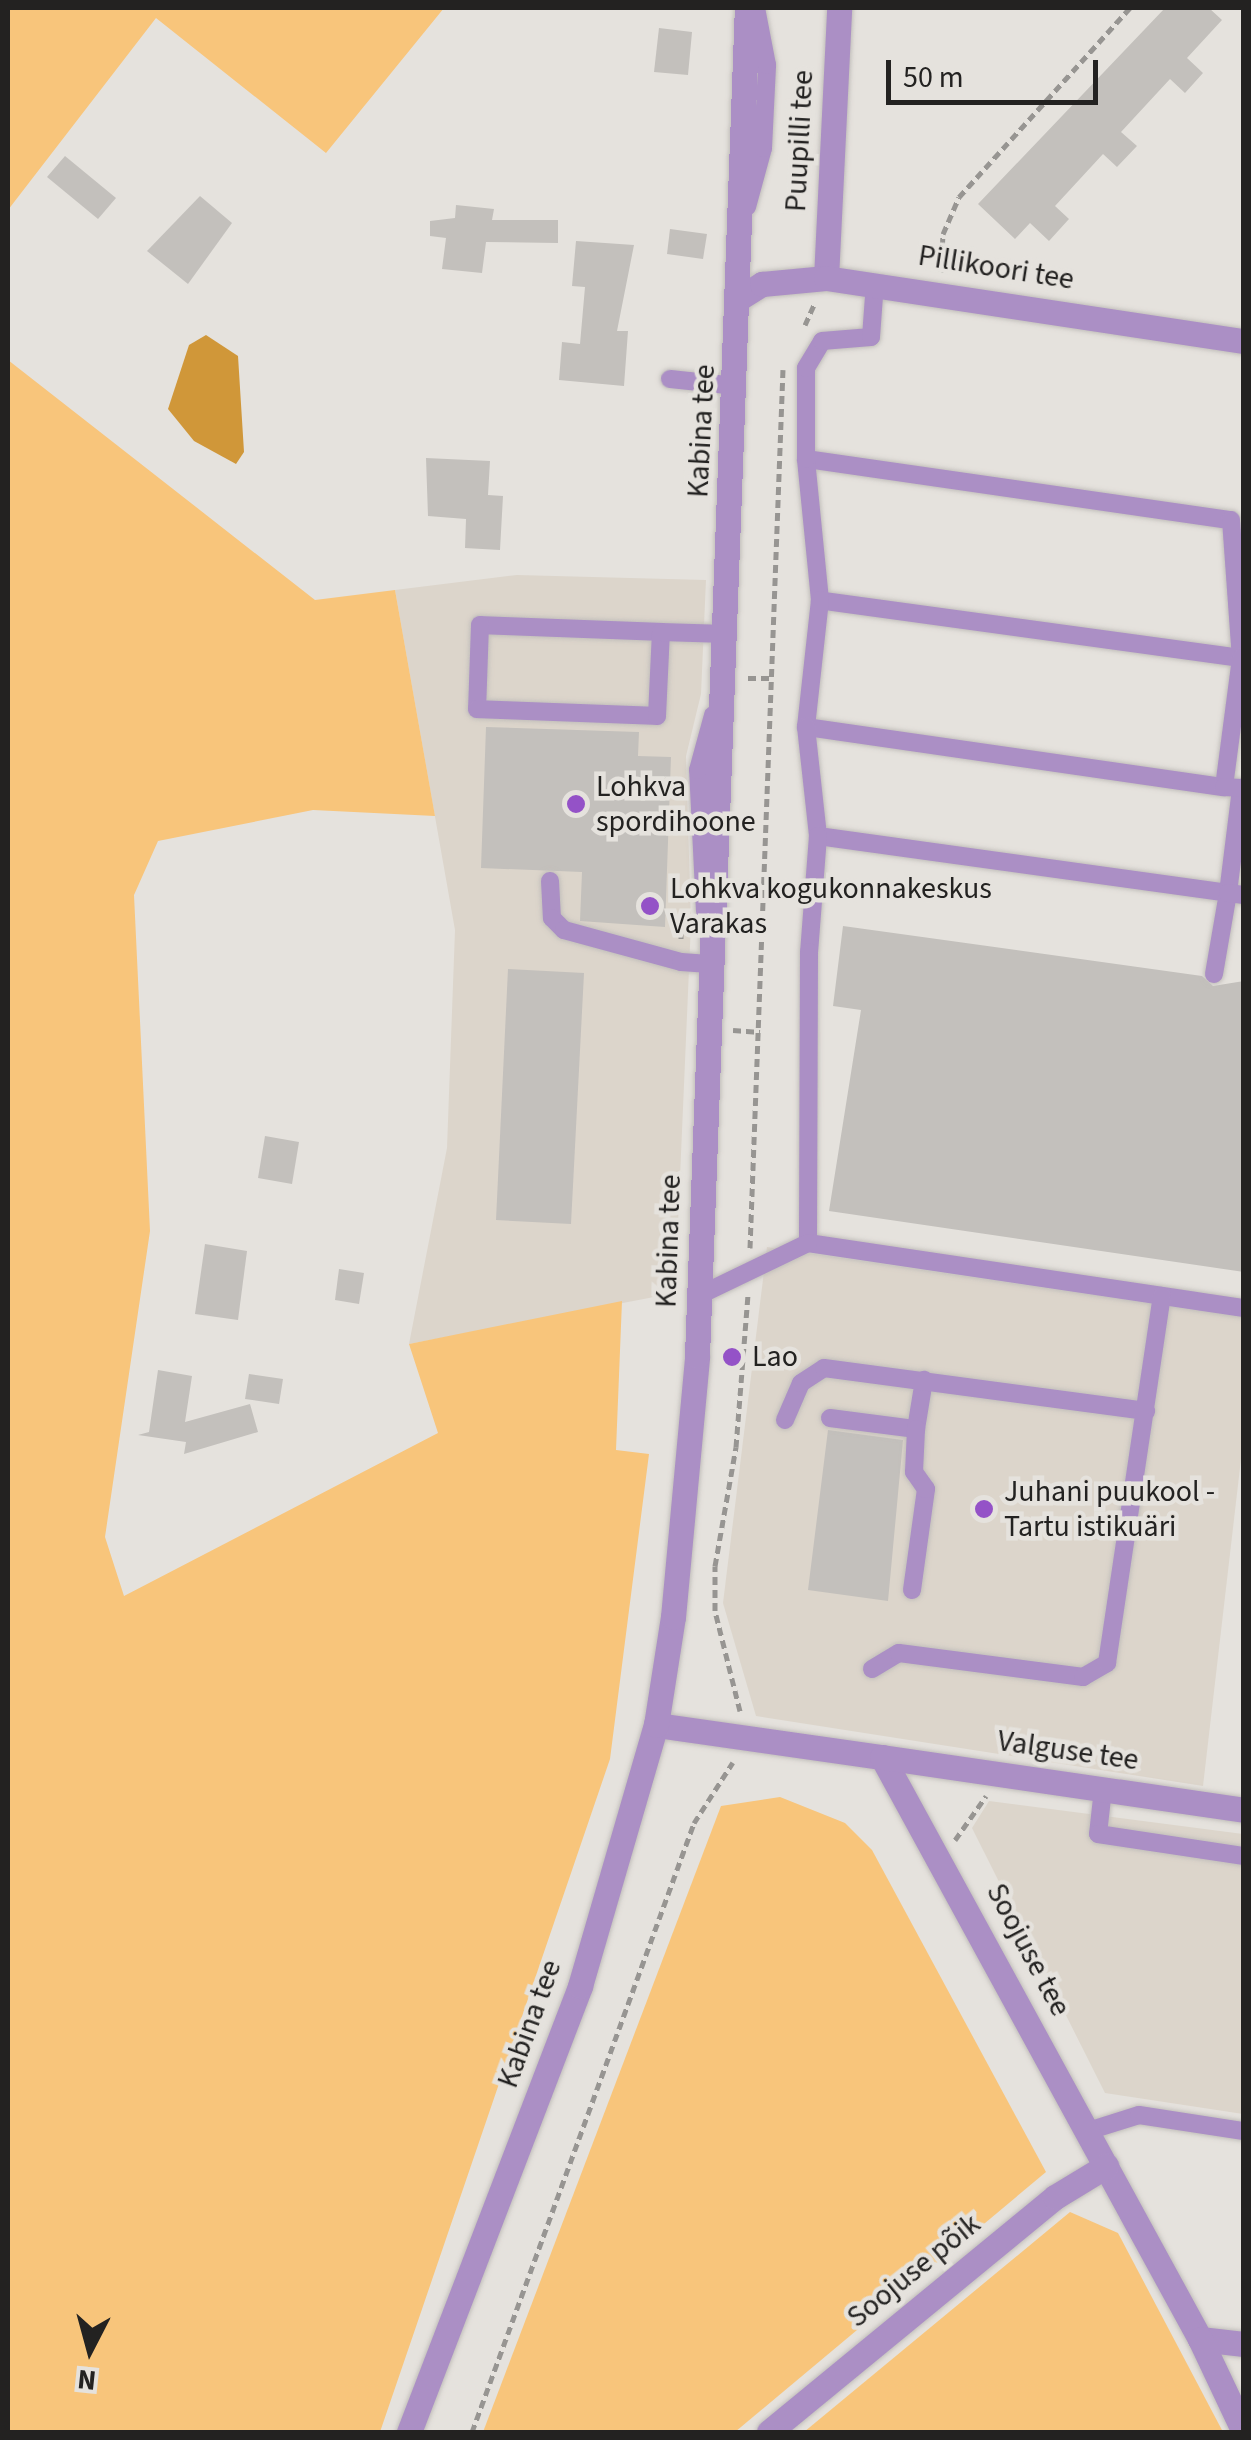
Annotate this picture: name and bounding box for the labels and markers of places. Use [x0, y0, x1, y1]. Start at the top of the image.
place label: Lohkva spordihoone [596, 769, 756, 840]
marker: Lohkva spordihoone [565, 793, 587, 815]
place label: Lohkva kogukonnakeskus Varakas [670, 871, 992, 942]
marker: Lohkva kogukonnakeskus Varakas [639, 895, 661, 917]
place label: Lao [752, 1339, 798, 1375]
marker: Lao [721, 1346, 743, 1368]
place label: Juhani puukool - Tartu istikuäri [1004, 1474, 1215, 1544]
marker: Juhani puukool - Tartu istikuäri [973, 1498, 995, 1520]

